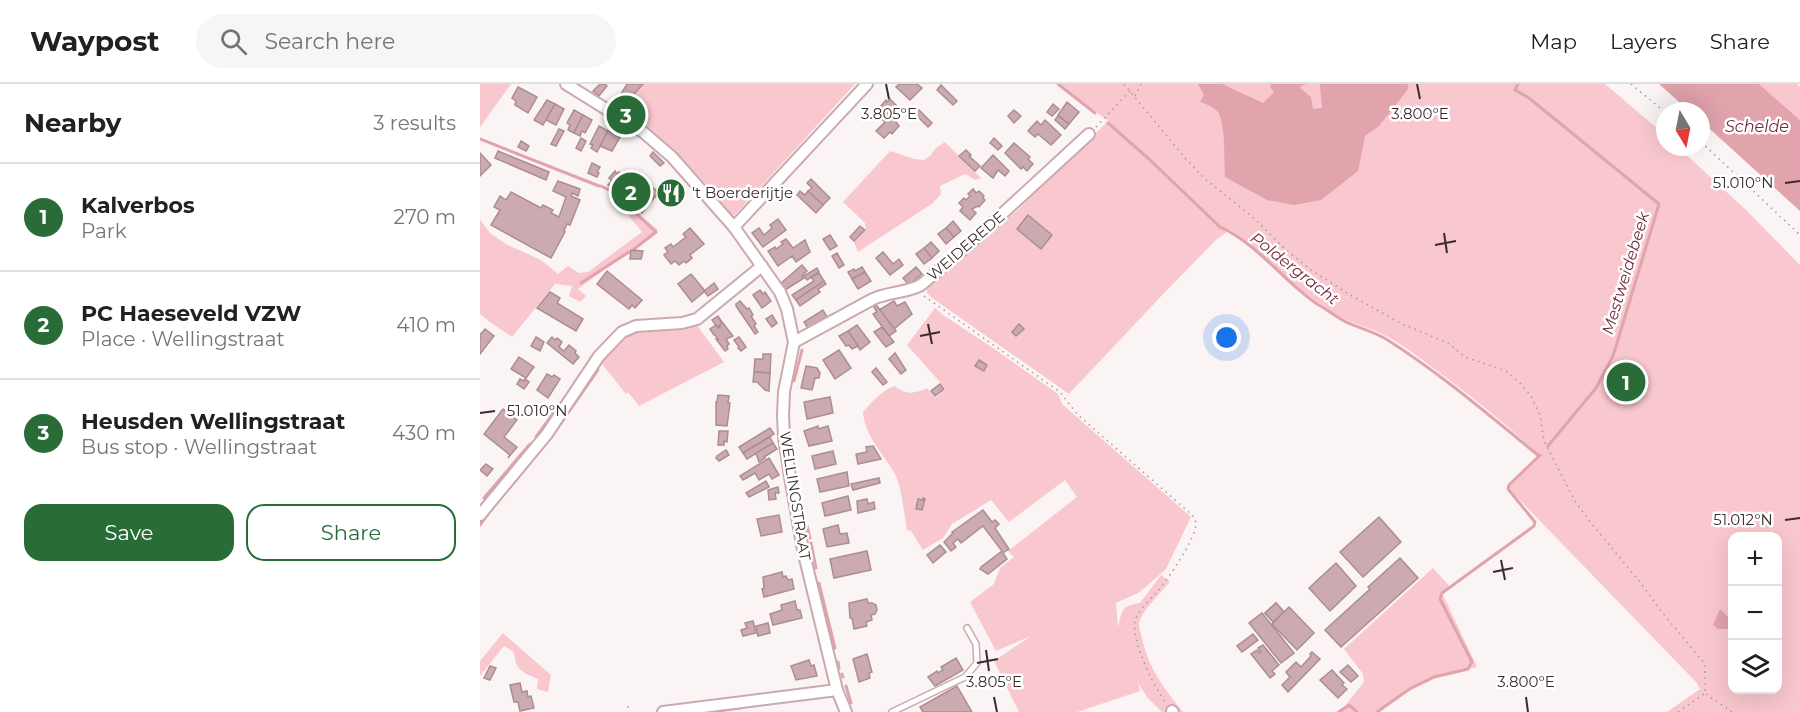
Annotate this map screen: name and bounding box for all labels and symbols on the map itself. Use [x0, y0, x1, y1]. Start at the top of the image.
pin: 3 [606, 93, 646, 138]
north arrow [1656, 102, 1710, 156]
text: 3.805°E [861, 104, 917, 123]
text: 3.800°E [1391, 104, 1449, 123]
water label: Schelde [1725, 117, 1789, 136]
pin: 2 [612, 170, 650, 214]
text: 51.010°N [1713, 173, 1773, 192]
restaurant icon: 't Boerderijtje [655, 177, 687, 209]
place label: 't Boerderijtje [692, 183, 793, 202]
street label: WEIDEREDE [923, 207, 1008, 285]
water label: Mestweidebeek [1598, 208, 1654, 337]
water label: Poldergracht [1247, 228, 1343, 309]
your location [1212, 323, 1241, 352]
pin: 1 [1606, 360, 1646, 404]
text: 51.010°N [507, 401, 567, 420]
street label: WELLINGSTRAAT [776, 430, 815, 562]
text: 51.012°N [1713, 510, 1773, 529]
text: 3.805°E [966, 672, 1022, 691]
text: 3.800°E [1497, 672, 1555, 691]

